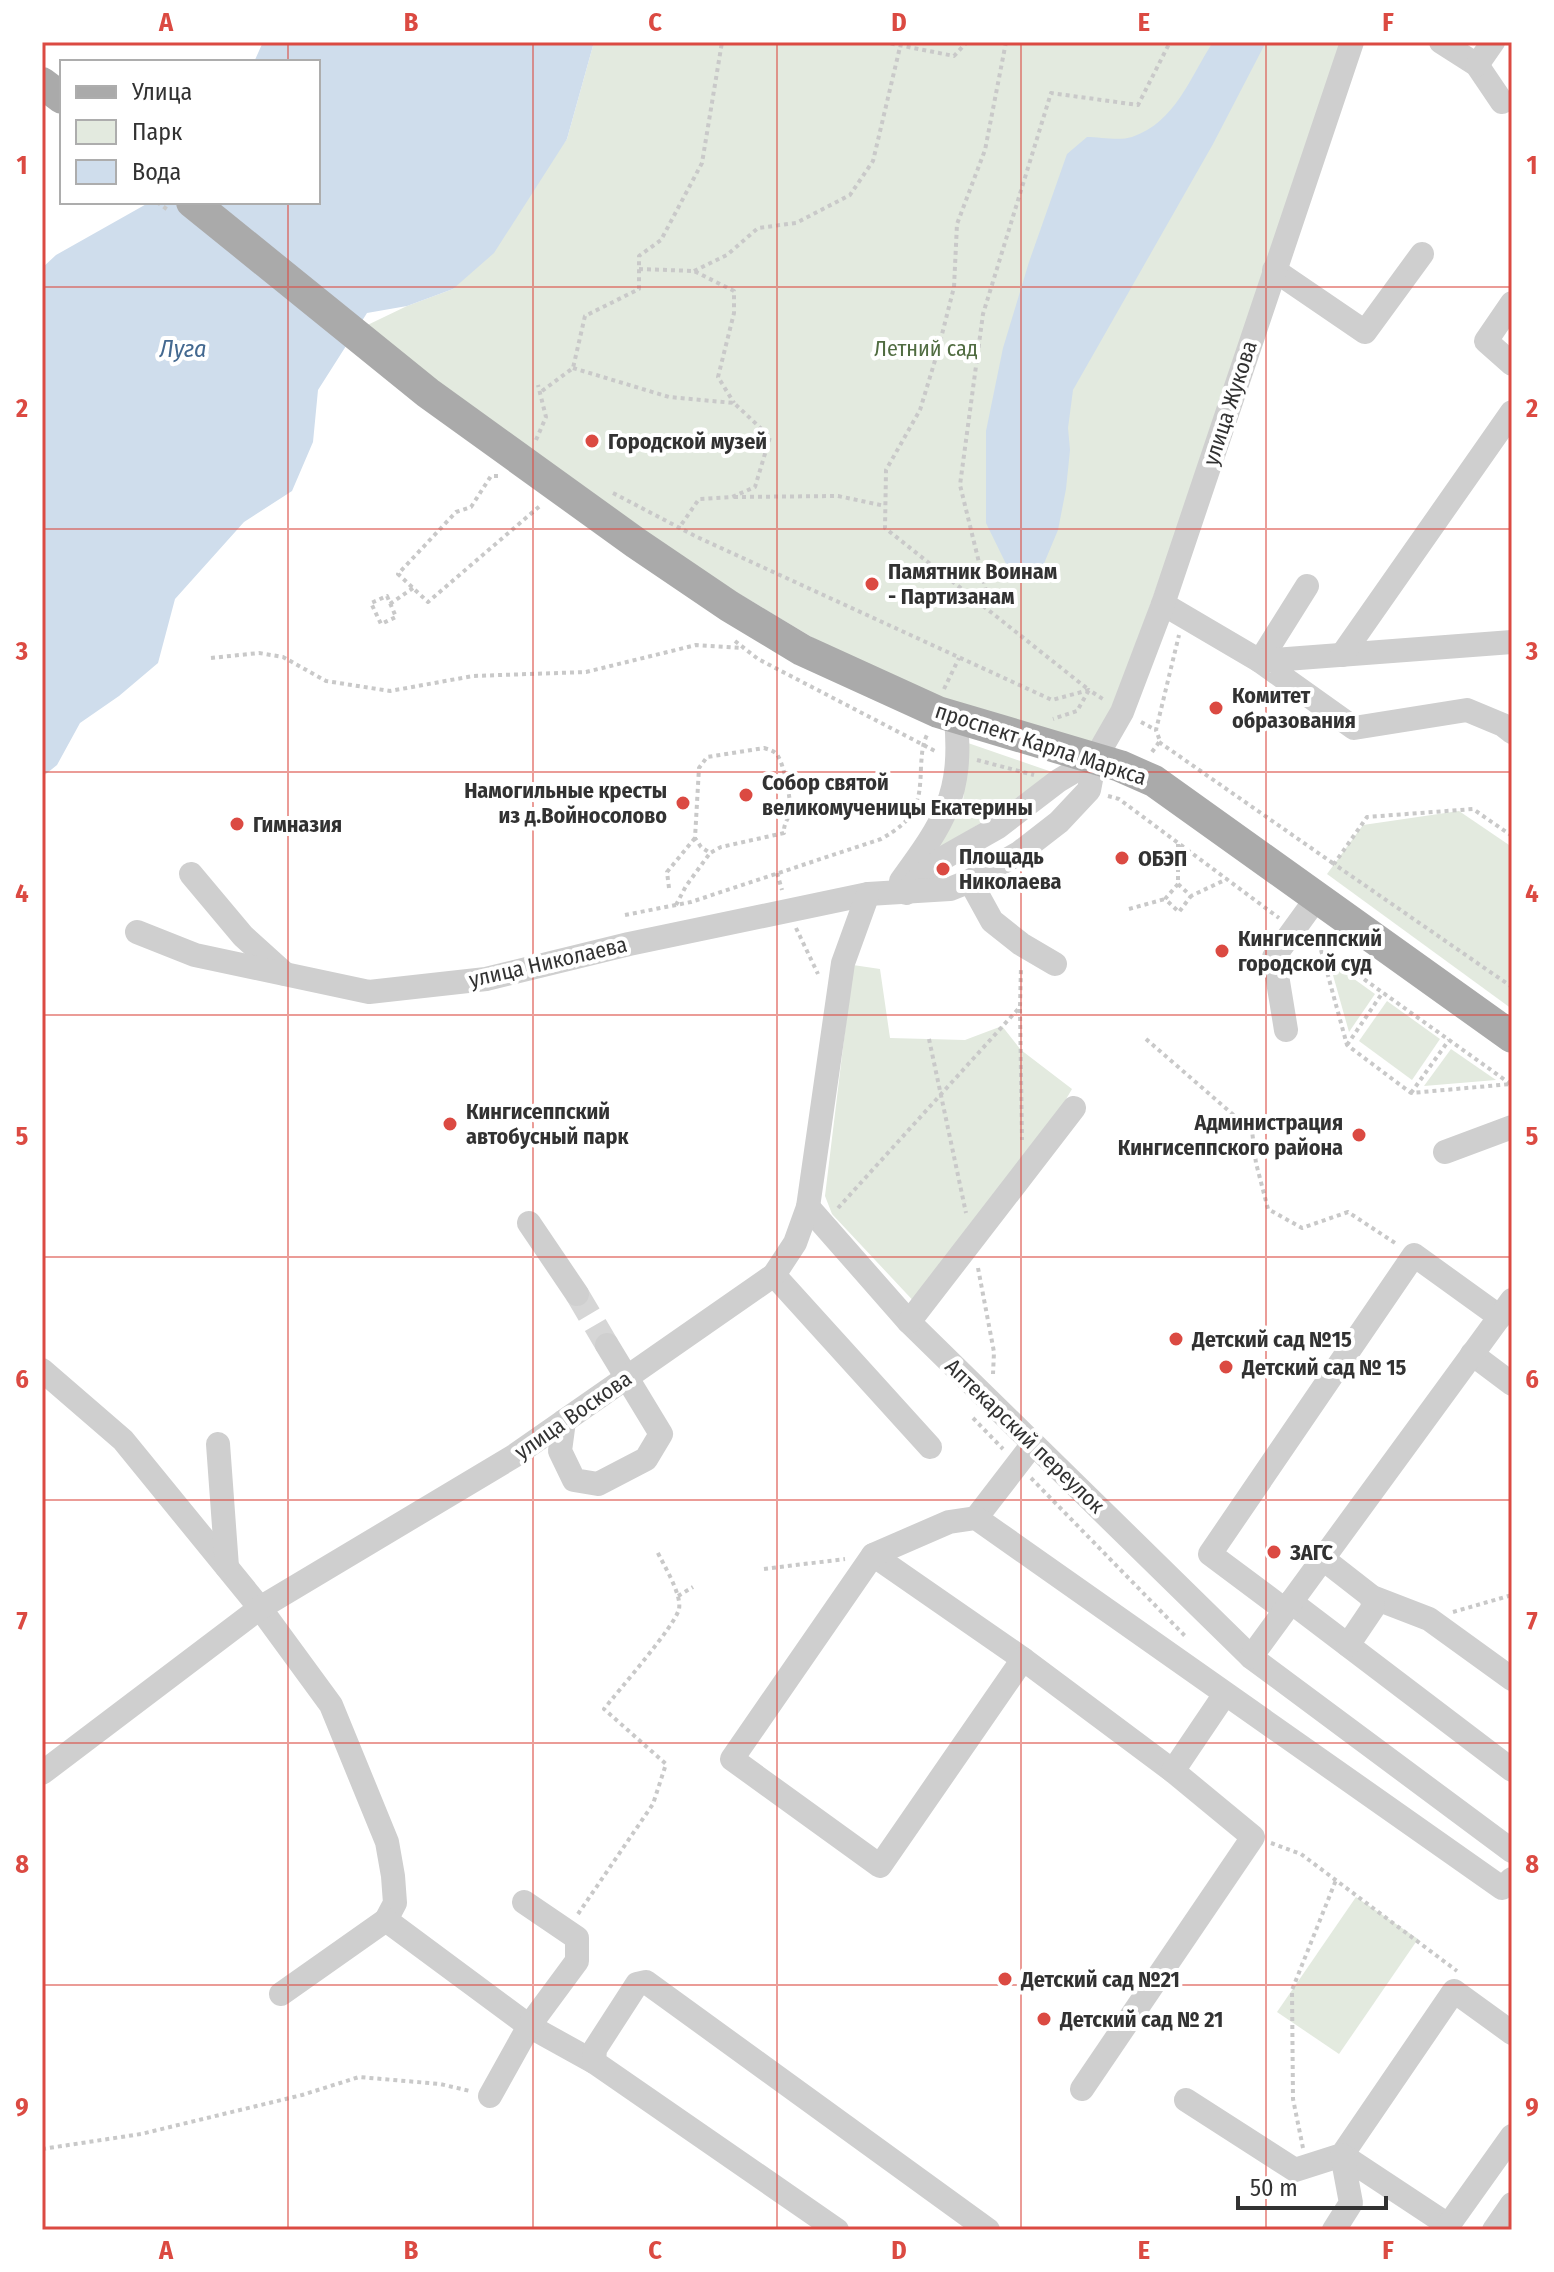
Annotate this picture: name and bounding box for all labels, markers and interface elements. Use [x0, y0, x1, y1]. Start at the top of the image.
text: A [158, 7, 174, 38]
text: B [404, 7, 419, 38]
text: C [648, 7, 662, 38]
text: D [891, 7, 907, 38]
text: E [1138, 7, 1150, 38]
text: F [1382, 7, 1394, 38]
legend [60, 60, 320, 204]
text: Улица [131, 78, 192, 106]
text: Парк [132, 118, 183, 146]
text: 1 [17, 150, 28, 181]
text: 1 [1527, 150, 1538, 181]
text: Вода [132, 158, 181, 186]
water label: Луга [159, 335, 206, 363]
park label: Летний сад [874, 335, 978, 362]
street label: улица Жукова [1197, 337, 1263, 469]
text: 2 [15, 393, 28, 424]
text: 2 [1525, 393, 1538, 424]
place label: Городской музей [608, 428, 767, 455]
marker: Городской музей [583, 432, 601, 450]
place label: Памятник Воинам - Партизанам [888, 558, 1057, 610]
marker: Памятник Воинам - Партизанам [863, 575, 881, 593]
text: 3 [15, 636, 28, 667]
text: 3 [1525, 636, 1538, 667]
place label: Комитет образования [1232, 682, 1356, 734]
street label: проспект Карла Маркса [932, 697, 1150, 791]
marker: Комитет образования [1207, 699, 1225, 717]
place label: Собор святой великомученицы Екатерины [762, 769, 1033, 821]
place label: Намогильные кресты из д.Войносолово [464, 777, 667, 829]
marker: Собор святой великомученицы Екатерины [737, 786, 755, 804]
marker: Намогильные кресты из д.Войносолово [674, 794, 692, 812]
place label: Гимназия [253, 811, 342, 838]
marker: Гимназия [228, 815, 246, 833]
place label: Площадь Николаева [959, 843, 1062, 895]
place label: ОБЭП [1138, 845, 1187, 872]
marker: ОБЭП [1113, 849, 1131, 867]
marker: Площадь Николаева [934, 860, 952, 878]
text: 4 [15, 878, 29, 909]
text: 4 [1525, 878, 1539, 909]
place label: Кингисеппский городской суд [1238, 925, 1382, 977]
street label: улица Николаева [466, 931, 630, 993]
marker: Кингисеппский городской суд [1213, 942, 1231, 960]
place label: Кингисеппский автобусный парк [466, 1098, 629, 1150]
place label: Администрация Кингисеппского района [1118, 1109, 1343, 1161]
marker: Кингисеппский автобусный парк [441, 1115, 459, 1133]
text: 5 [16, 1121, 29, 1152]
text: 5 [1526, 1121, 1539, 1152]
marker: Администрация Кингисеппского района [1350, 1126, 1368, 1144]
place label: Детский сад №15 [1191, 1326, 1352, 1353]
marker: Детский сад №15 [1167, 1330, 1185, 1348]
street label: Аптекарский переулок [940, 1353, 1111, 1520]
place label: Детский сад № 15 [1241, 1354, 1407, 1381]
marker: Детский сад № 15 [1217, 1358, 1235, 1376]
text: 6 [15, 1364, 29, 1395]
text: 6 [1525, 1364, 1539, 1395]
street label: улица Воскова [509, 1365, 637, 1465]
place label: ЗАГС [1289, 1539, 1334, 1566]
marker: ЗАГС [1265, 1543, 1283, 1561]
text: 7 [16, 1606, 28, 1637]
text: 7 [1526, 1606, 1538, 1637]
text: 8 [15, 1849, 29, 1880]
text: 8 [1525, 1849, 1539, 1880]
place label: Детский сад №21 [1020, 1966, 1180, 1993]
marker: Детский сад №21 [996, 1970, 1014, 1988]
place label: Детский сад № 21 [1059, 2006, 1223, 2033]
marker: Детский сад № 21 [1035, 2010, 1053, 2028]
text: 9 [15, 2092, 29, 2123]
text: 9 [1525, 2092, 1539, 2123]
scale bar [1238, 2160, 1386, 2210]
text: 50 m [1250, 2174, 1298, 2202]
text: A [158, 2235, 174, 2266]
text: B [404, 2235, 419, 2266]
text: C [648, 2235, 662, 2266]
text: D [891, 2235, 907, 2266]
text: E [1138, 2235, 1150, 2266]
text: F [1382, 2235, 1394, 2266]

